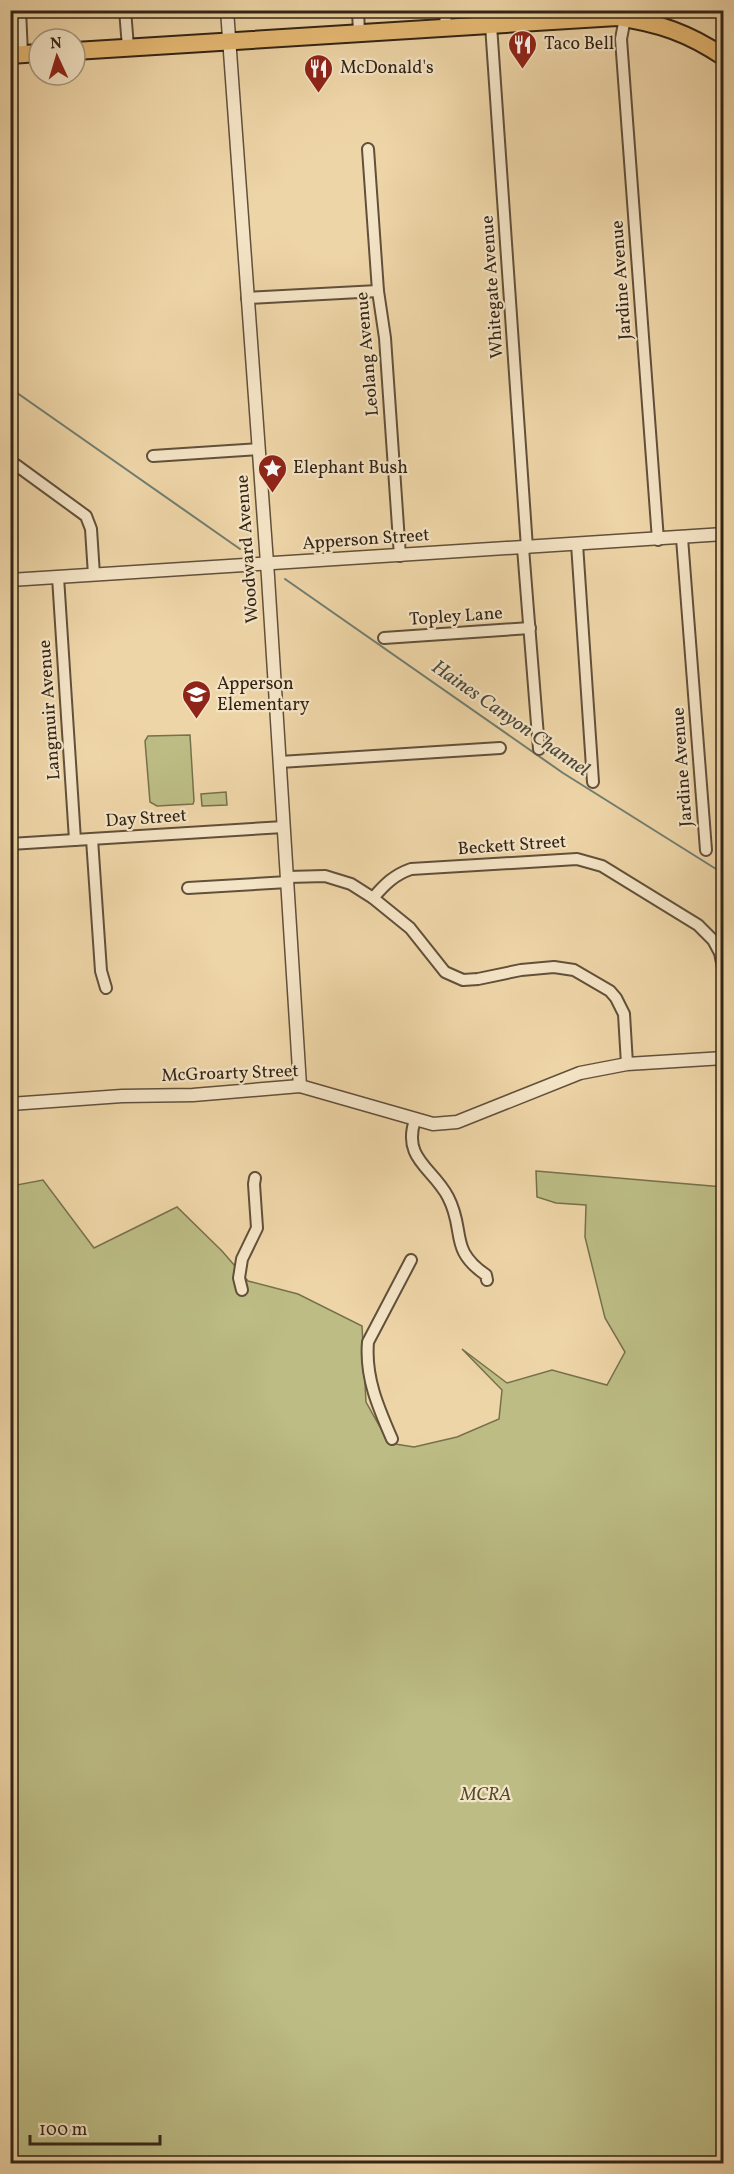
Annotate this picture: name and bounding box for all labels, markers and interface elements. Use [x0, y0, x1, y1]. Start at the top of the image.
north arrow [27, 27, 87, 87]
restaurant icon: Taco Bell [507, 28, 539, 70]
place label: Taco Bell [544, 32, 614, 57]
text: N [50, 33, 63, 55]
restaurant icon: McDonald's [303, 52, 335, 94]
place label: McDonald's [340, 56, 434, 81]
street label: Whitegate Avenue [476, 214, 510, 360]
street label: Jardine Avenue [605, 219, 639, 341]
street label: Leolang Avenue [350, 291, 386, 417]
place icon: Elephant Bush [256, 452, 288, 494]
place label: Elephant Bush [293, 456, 408, 481]
street label: Woodward Avenue [230, 474, 266, 624]
street label: Apperson Street [302, 523, 430, 557]
street label: Topley Lane [408, 601, 504, 633]
street label: Langmuir Avenue [33, 639, 67, 781]
water label: Haines Canyon Channel [425, 654, 595, 784]
place label: Apperson Elementary [217, 672, 310, 718]
school or university icon: Apperson Elementary [180, 678, 212, 720]
street label: Jardine Avenue [666, 706, 700, 828]
street label: Day Street [104, 804, 188, 834]
street label: Beckett Street [457, 830, 567, 862]
street label: McGroarty Street [161, 1059, 299, 1089]
park label: MCRA [459, 1783, 512, 1808]
scale bar [30, 2108, 160, 2146]
text: 100 m [39, 2118, 88, 2143]

